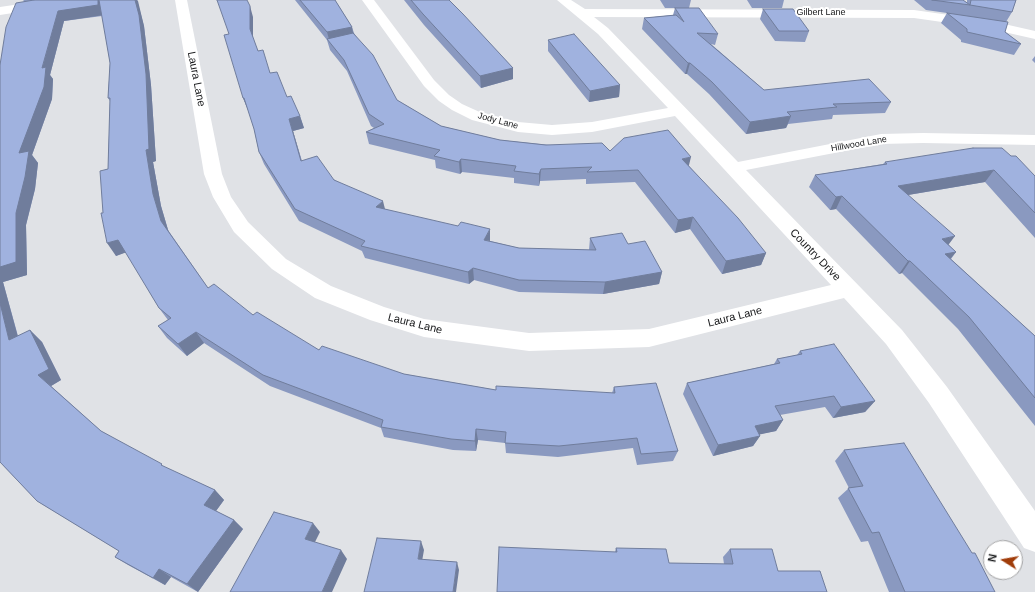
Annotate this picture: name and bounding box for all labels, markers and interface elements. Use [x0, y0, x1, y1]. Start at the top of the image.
street label: Gilbert Lane [796, 8, 846, 18]
street label: Laura Lane [184, 50, 208, 108]
street label: Jody Lane [477, 110, 519, 132]
street label: Hillwood Lane [830, 134, 888, 154]
street label: Country Drive [787, 226, 843, 284]
street label: Laura Lane [706, 304, 764, 330]
street label: Laura Lane [386, 311, 444, 337]
north arrow [983, 540, 1023, 580]
text: N [986, 553, 999, 563]

